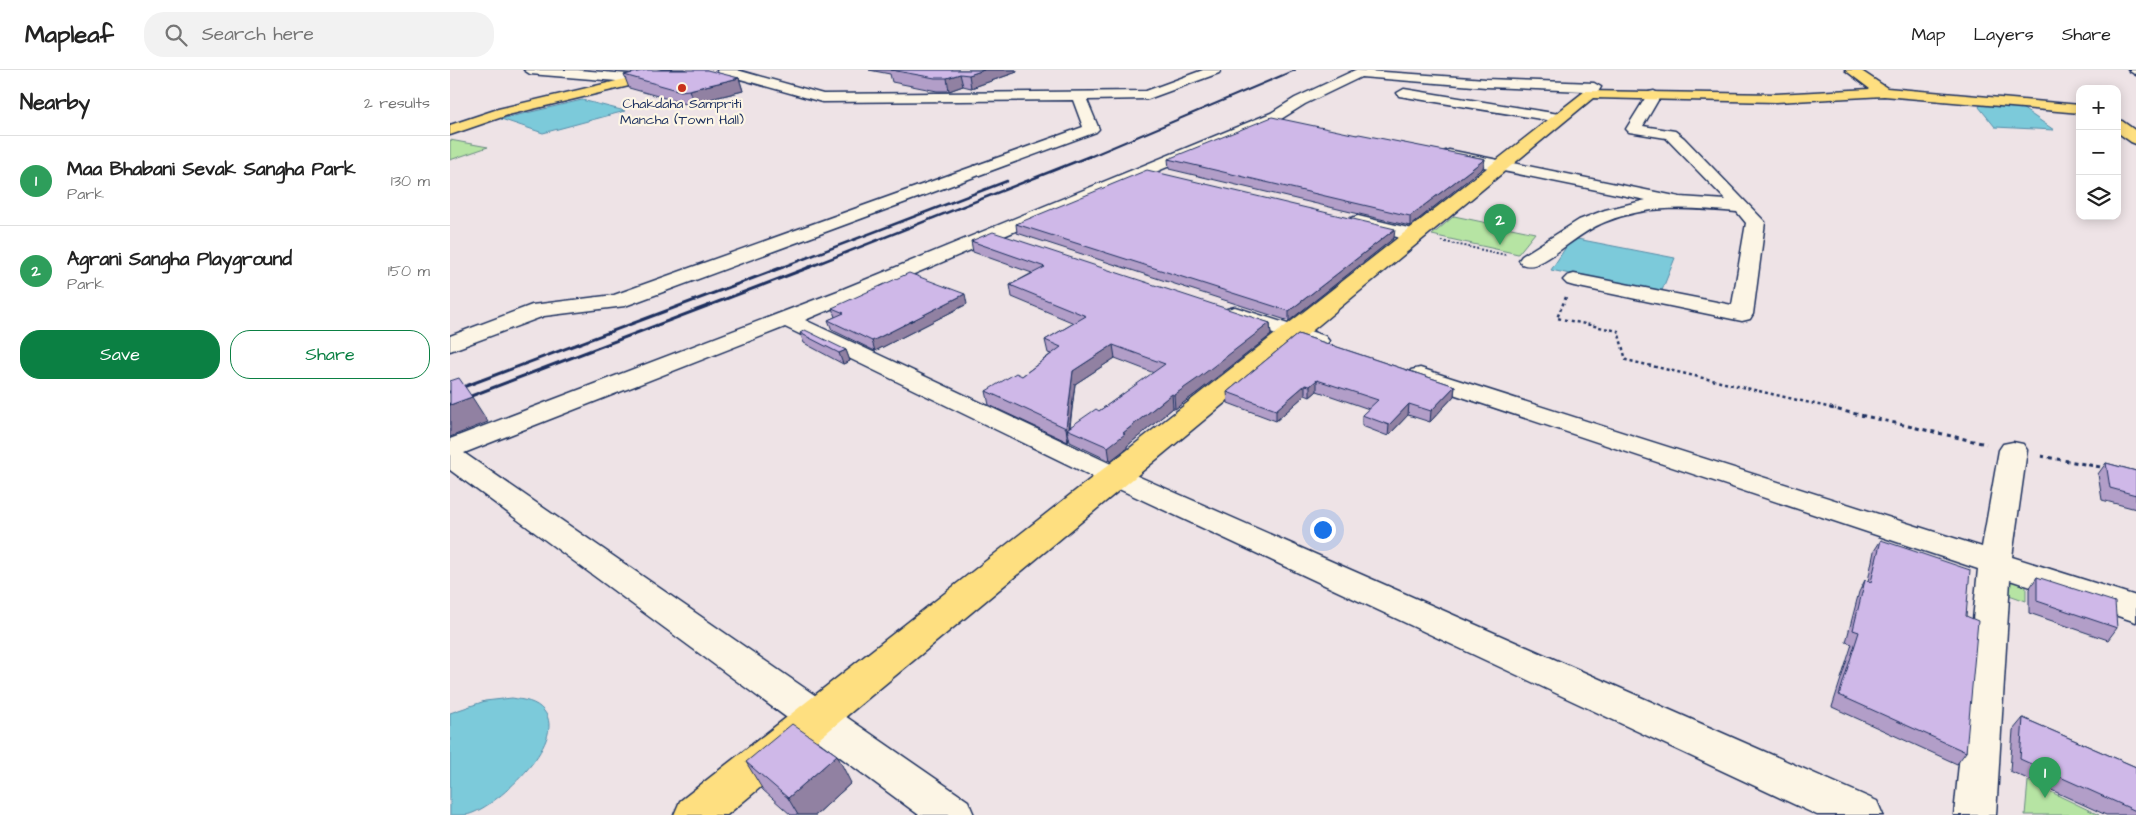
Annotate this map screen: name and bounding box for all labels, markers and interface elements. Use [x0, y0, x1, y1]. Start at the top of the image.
search box [144, 12, 494, 57]
text: Mapleaf [25, 18, 114, 52]
icon: search [162, 21, 190, 49]
text: Search here [202, 21, 314, 48]
text: Map [1911, 22, 1945, 47]
text: Layers [1973, 22, 2034, 47]
text: Share [2062, 22, 2111, 47]
marker: Chakdaha Sampriti Mancha (Town Hall) [676, 82, 688, 94]
map controls [2076, 85, 2121, 220]
button: + [2076, 85, 2121, 130]
text: Nearby [20, 88, 90, 117]
text: 2 results [364, 92, 430, 114]
place label: Chakdaha Sampriti Mancha (Town Hall) [620, 94, 744, 130]
button: − [2076, 130, 2121, 175]
text: Maa Bhabani Sevak Sangha Park [67, 156, 356, 183]
text: 1 [35, 170, 37, 192]
text: 130 m [391, 170, 430, 192]
button: layers [2076, 175, 2121, 220]
text: Park [67, 183, 104, 205]
pin: 2 [1484, 204, 1516, 245]
text: Agrani Sangha Playground [67, 246, 292, 273]
text: 2 [31, 260, 41, 282]
text: 150 m [388, 260, 430, 282]
text: Park [67, 273, 104, 295]
button: Save [20, 330, 220, 379]
button: Share [230, 330, 430, 379]
your location [1310, 517, 1336, 543]
pin: 1 [2029, 757, 2061, 798]

